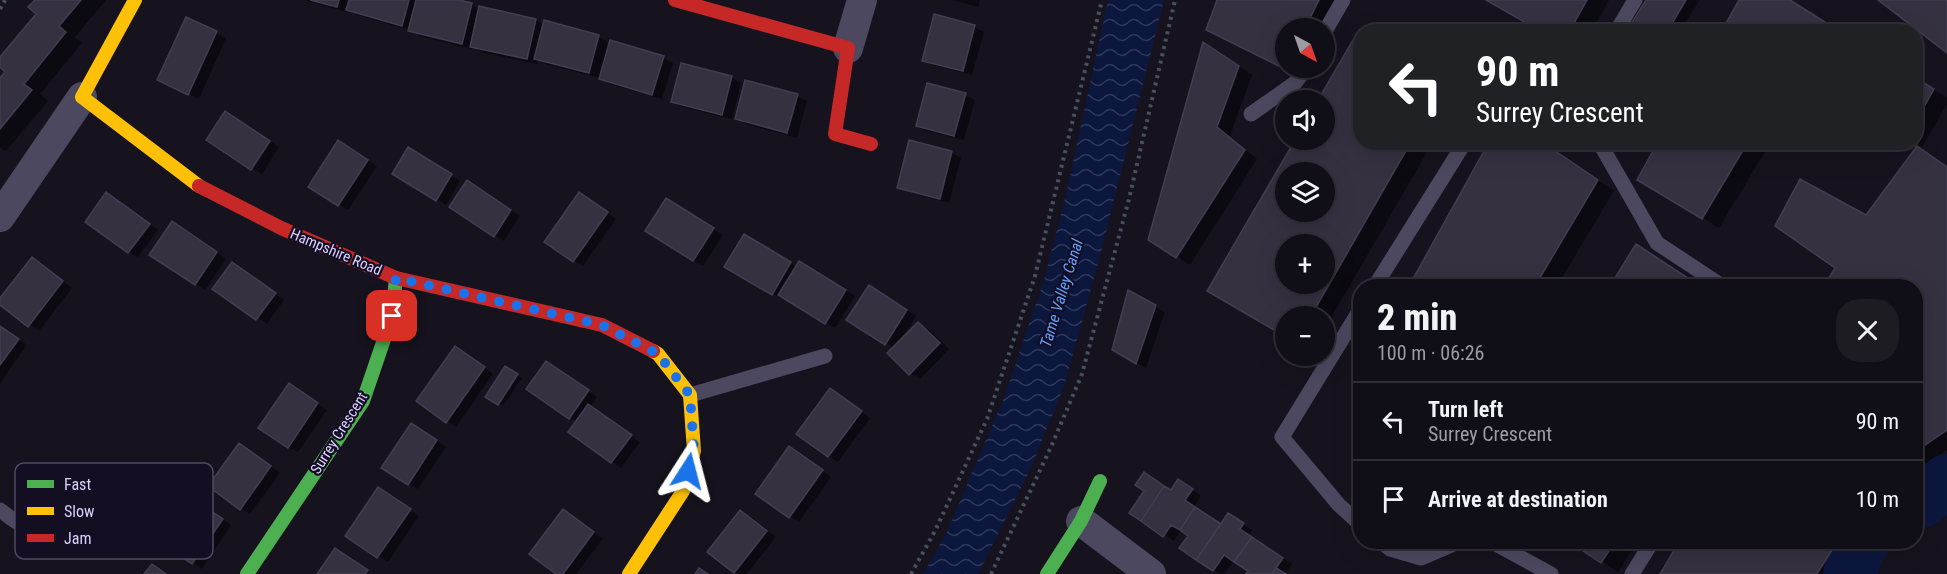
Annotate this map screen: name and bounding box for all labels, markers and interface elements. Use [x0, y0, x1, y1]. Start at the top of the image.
north arrow [1275, 18, 1335, 78]
map controls [1275, 18, 1335, 366]
text: 90 m [1476, 47, 1559, 96]
icon: left [1377, 48, 1455, 126]
button: sound [1275, 90, 1335, 150]
text: Surrey Crescent [1476, 97, 1644, 129]
button: layers [1275, 162, 1335, 222]
street label: Hampshire Road [288, 225, 384, 279]
button: + [1275, 234, 1335, 294]
water label: Tame Valley Canal [1036, 236, 1087, 350]
pin [366, 290, 417, 341]
text: 2 min [1377, 297, 1457, 339]
icon: arrive [375, 299, 408, 332]
button: close [1836, 299, 1899, 362]
button: − [1275, 306, 1335, 366]
text: 100 m · 06:26 [1377, 341, 1484, 365]
street label: Surrey Crescent [307, 389, 371, 477]
text: Turn left [1428, 397, 1503, 422]
icon: left [1377, 405, 1410, 438]
text: 90 m [1856, 409, 1899, 434]
text: Surrey Crescent [1428, 422, 1552, 446]
position arrow [656, 439, 720, 503]
legend [15, 463, 213, 559]
text: Fast [64, 475, 91, 494]
icon: arrive [1377, 483, 1410, 516]
text: Arrive at destination [1428, 487, 1608, 512]
text: 10 m [1856, 487, 1899, 512]
text: Slow [64, 502, 94, 521]
text: Jam [64, 529, 91, 548]

